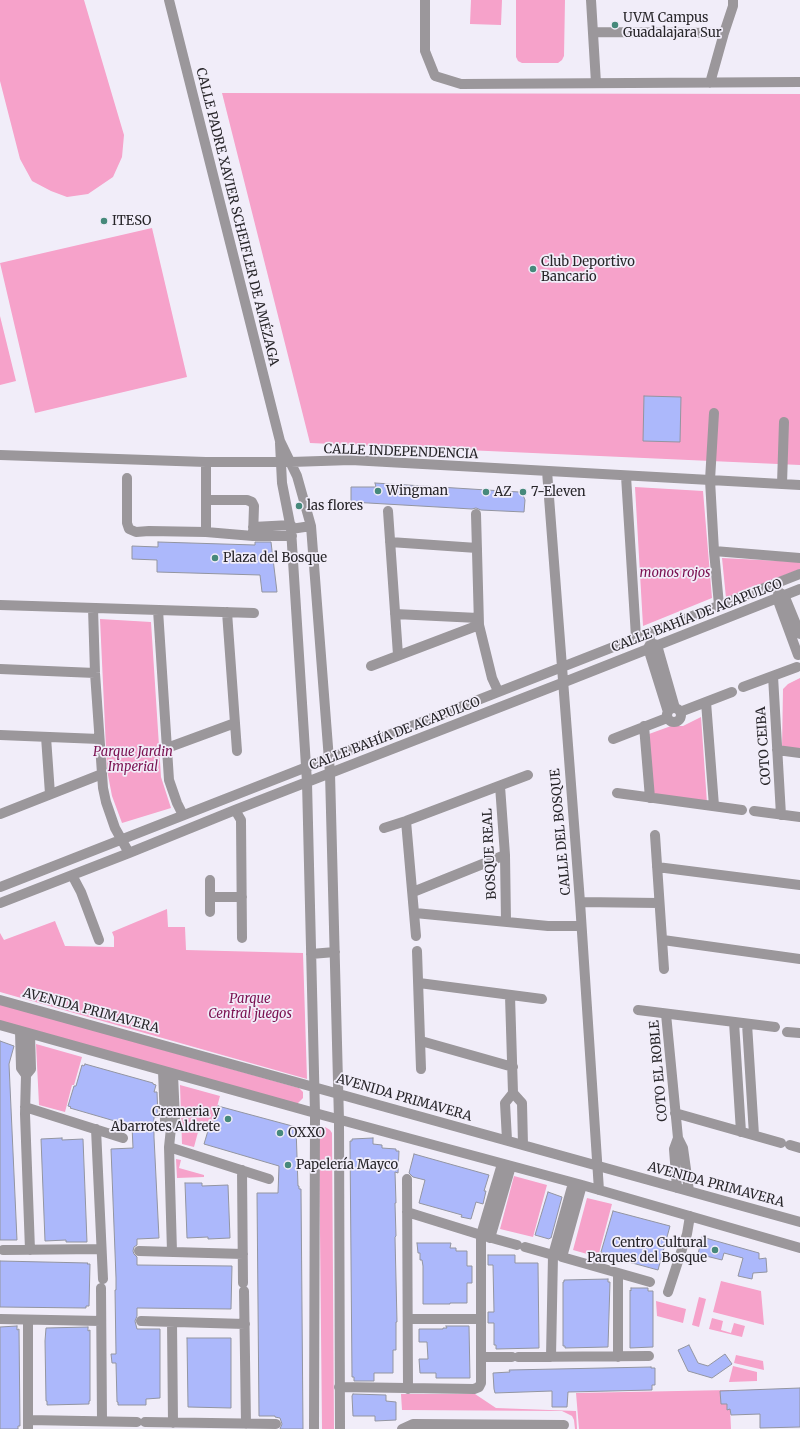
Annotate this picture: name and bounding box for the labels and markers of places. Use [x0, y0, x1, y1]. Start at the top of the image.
place label: UVM Campus Guadalajara Sur [623, 10, 722, 41]
marker: UVM Campus Guadalajara Sur [610, 20, 620, 30]
place label: ITESO [112, 213, 151, 229]
marker: ITESO [99, 216, 109, 226]
place label: Club Deportivo Bancario [541, 254, 635, 285]
marker: Club Deportivo Bancario [528, 264, 538, 274]
place label: Wingman [386, 483, 448, 499]
place label: AZ [494, 484, 512, 500]
place label: 7-Eleven [531, 484, 586, 500]
marker: Wingman [373, 486, 383, 496]
marker: AZ [481, 487, 491, 497]
marker: 7-Eleven [518, 487, 528, 497]
place label: las flores [307, 498, 363, 514]
marker: las flores [294, 501, 304, 511]
place label: Plaza del Bosque [223, 550, 327, 566]
marker: Plaza del Bosque [210, 553, 220, 563]
place label: Cremeria y Abarrotes Aldrete [111, 1104, 220, 1135]
marker: Cremeria y Abarrotes Aldrete [223, 1114, 233, 1124]
place label: OXXO [288, 1125, 325, 1141]
marker: OXXO [275, 1128, 285, 1138]
place label: Papelería Mayco [296, 1157, 398, 1173]
marker: Papelería Mayco [283, 1160, 293, 1170]
place label: Centro Cultural Parques del Bosque [587, 1235, 707, 1266]
marker: Centro Cultural Parques del Bosque [710, 1245, 720, 1255]

